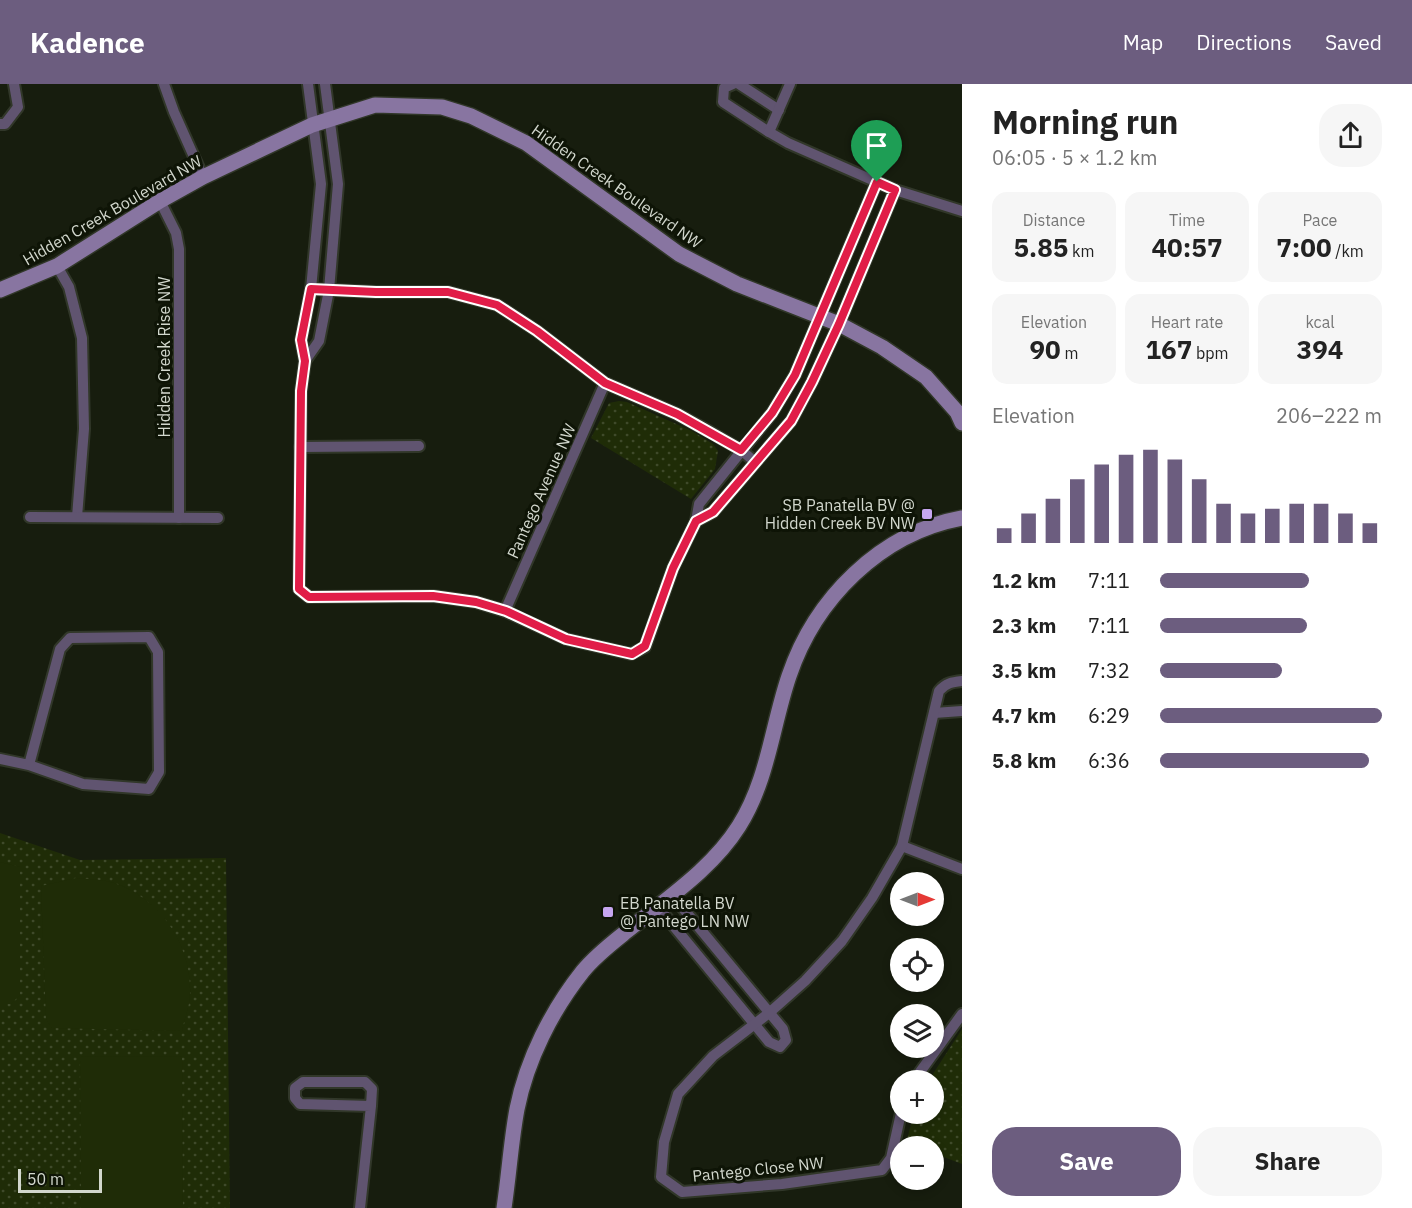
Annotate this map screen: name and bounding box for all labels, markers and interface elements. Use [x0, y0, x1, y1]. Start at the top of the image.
text: Kadence [30, 24, 145, 61]
text: Map [1123, 28, 1163, 56]
text: Directions [1196, 28, 1292, 56]
text: Saved [1325, 28, 1382, 56]
text: Morning run [992, 100, 1178, 143]
button: share [1319, 104, 1382, 167]
street label: Hidden Creek Boulevard NW [528, 120, 706, 252]
pin [851, 120, 902, 182]
icon: arrive [860, 129, 893, 162]
text: 06:05 · 5 × 1.2 km [992, 144, 1157, 171]
street label: Hidden Creek Boulevard NW [19, 151, 205, 269]
text: Distance [1023, 210, 1085, 230]
text: Time [1169, 210, 1205, 230]
text: Pace [1303, 210, 1337, 230]
text: 5.85 [1013, 230, 1068, 264]
text: 40:57 [1152, 230, 1222, 264]
text: 7:00 [1276, 230, 1332, 264]
text: km [1068, 241, 1095, 261]
text: /km [1332, 241, 1364, 261]
street label: Hidden Creek Rise NW [154, 276, 174, 438]
text: Elevation [1021, 312, 1087, 332]
text: Heart rate [1151, 312, 1223, 332]
text: kcal [1305, 312, 1335, 332]
text: 90 [1030, 332, 1061, 366]
text: 167 [1145, 332, 1192, 366]
text: 394 [1297, 332, 1343, 366]
text: m [1061, 343, 1078, 363]
text: bpm [1192, 343, 1229, 363]
text: Elevation [992, 402, 1075, 429]
text: 206–222 m [1276, 402, 1382, 429]
street label: Pantego Avenue NW [502, 421, 580, 561]
place label: SB Panatella BV @ Hidden Creek BV NW [765, 495, 915, 533]
marker: SB Panatella BV @ Hidden Creek BV NW [920, 507, 934, 521]
text: 1.2 km [992, 567, 1056, 594]
text: 7:11 [1088, 567, 1130, 594]
text: 2.3 km [992, 612, 1056, 639]
text: 7:11 [1088, 612, 1130, 639]
text: 3.5 km [992, 657, 1056, 684]
text: 7:32 [1088, 657, 1130, 684]
text: 4.7 km [992, 702, 1056, 729]
text: 6:29 [1088, 702, 1130, 729]
text: 5.8 km [992, 747, 1056, 774]
text: 6:36 [1088, 747, 1130, 774]
north arrow [890, 872, 944, 926]
map controls [890, 872, 944, 1190]
place label: EB Panatella BV @ Pantego LN NW [620, 893, 749, 931]
marker: EB Panatella BV @ Pantego LN NW [601, 905, 615, 919]
button: locate [890, 938, 944, 992]
button: layers [890, 1004, 944, 1058]
button: + [890, 1070, 944, 1124]
button: Save [992, 1127, 1181, 1196]
button: Share [1193, 1127, 1382, 1196]
button: − [890, 1136, 944, 1190]
street label: Pantego Close NW [691, 1152, 825, 1186]
scale bar [18, 1166, 102, 1194]
text: 50 m [27, 1169, 64, 1189]

